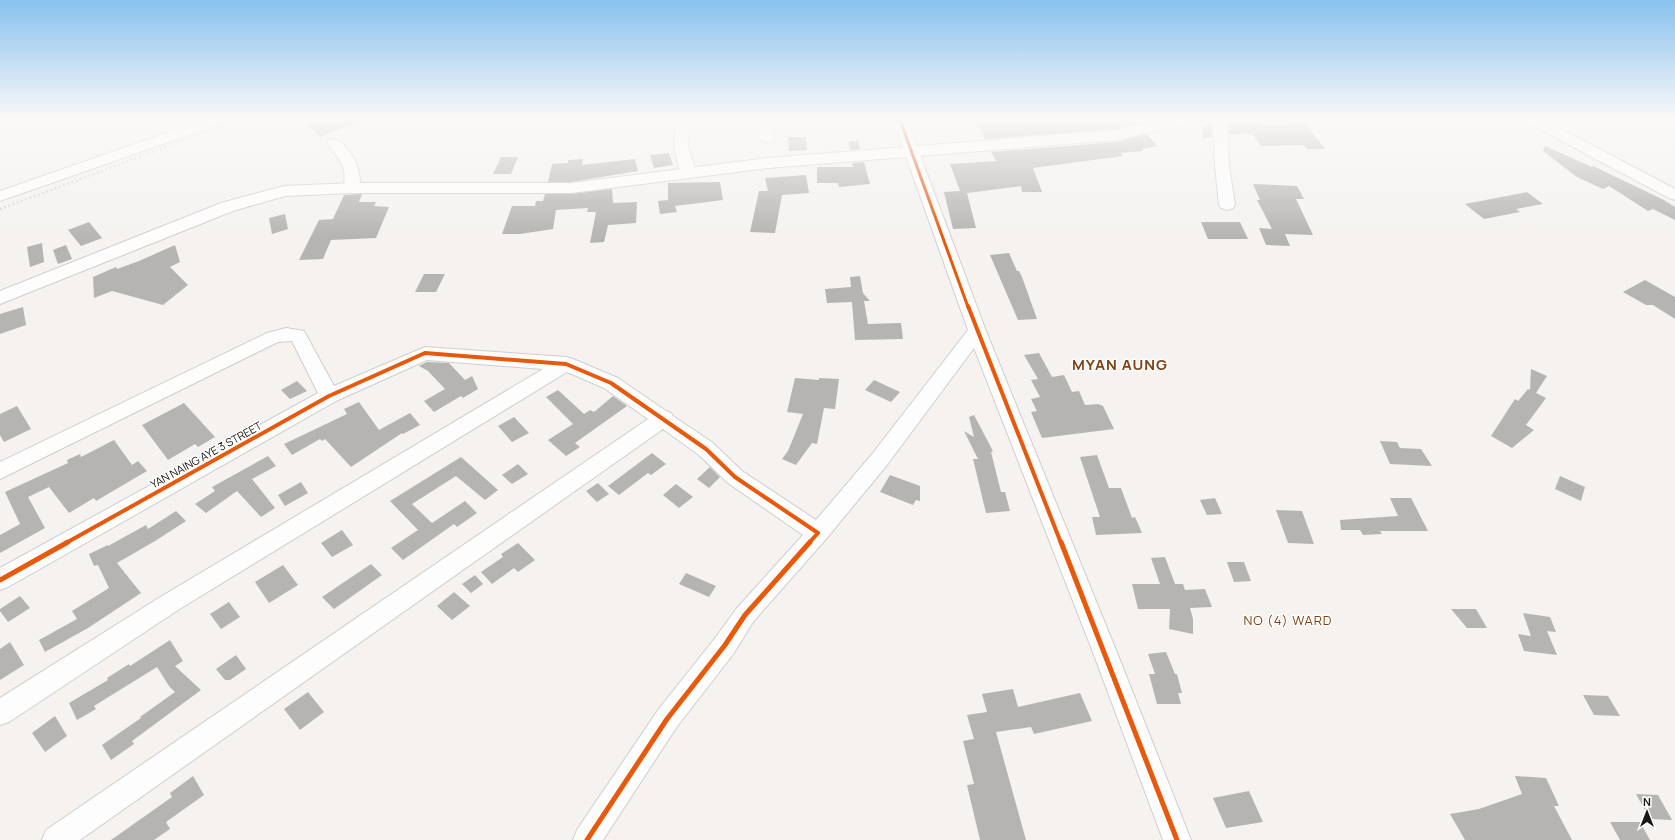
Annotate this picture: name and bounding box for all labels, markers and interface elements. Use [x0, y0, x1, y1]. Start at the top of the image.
district label: MYAN AUNG [1072, 354, 1168, 375]
street label: YAN NAING AYE 3 STREET [147, 417, 265, 491]
district label: NO (4) WARD [1243, 611, 1333, 629]
north arrow [1627, 792, 1667, 832]
text: N [1643, 794, 1651, 809]

